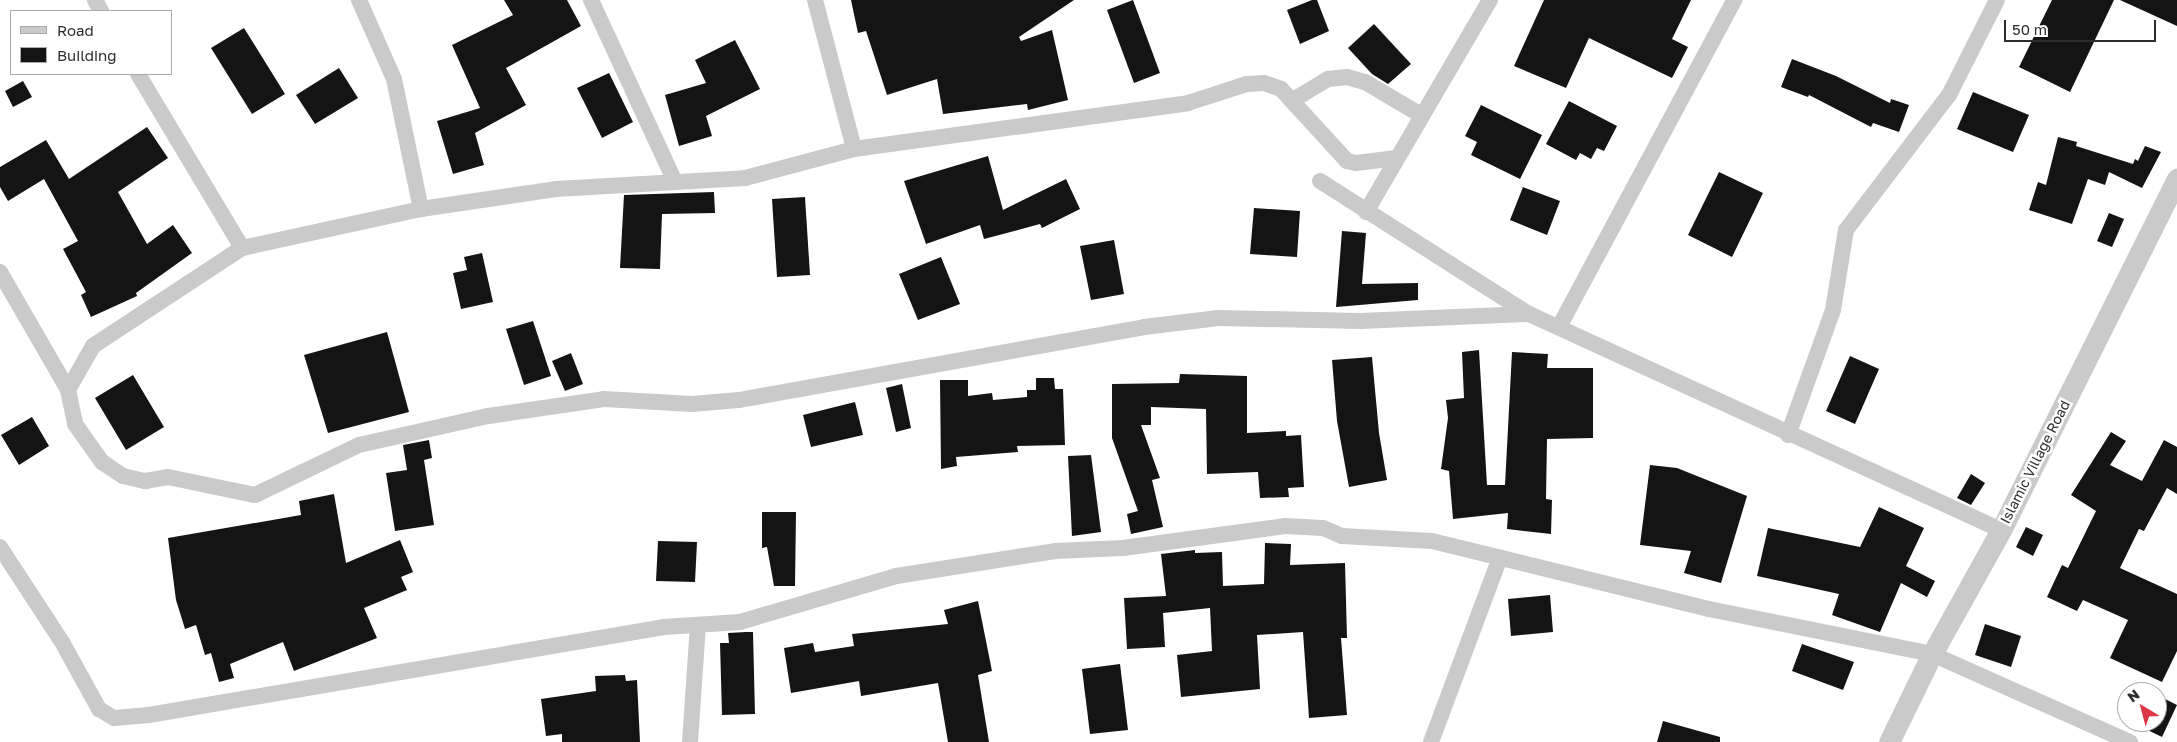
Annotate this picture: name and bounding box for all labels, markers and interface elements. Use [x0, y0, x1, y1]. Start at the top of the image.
legend [10, 10, 172, 75]
scale bar [2007, 10, 2160, 42]
text: 50 m [2012, 20, 2047, 38]
text: Road [57, 21, 94, 39]
text: Building [57, 46, 117, 64]
street label: Islamic Village Road [1997, 398, 2073, 526]
north arrow [2117, 682, 2167, 732]
text: N [2124, 685, 2143, 705]

